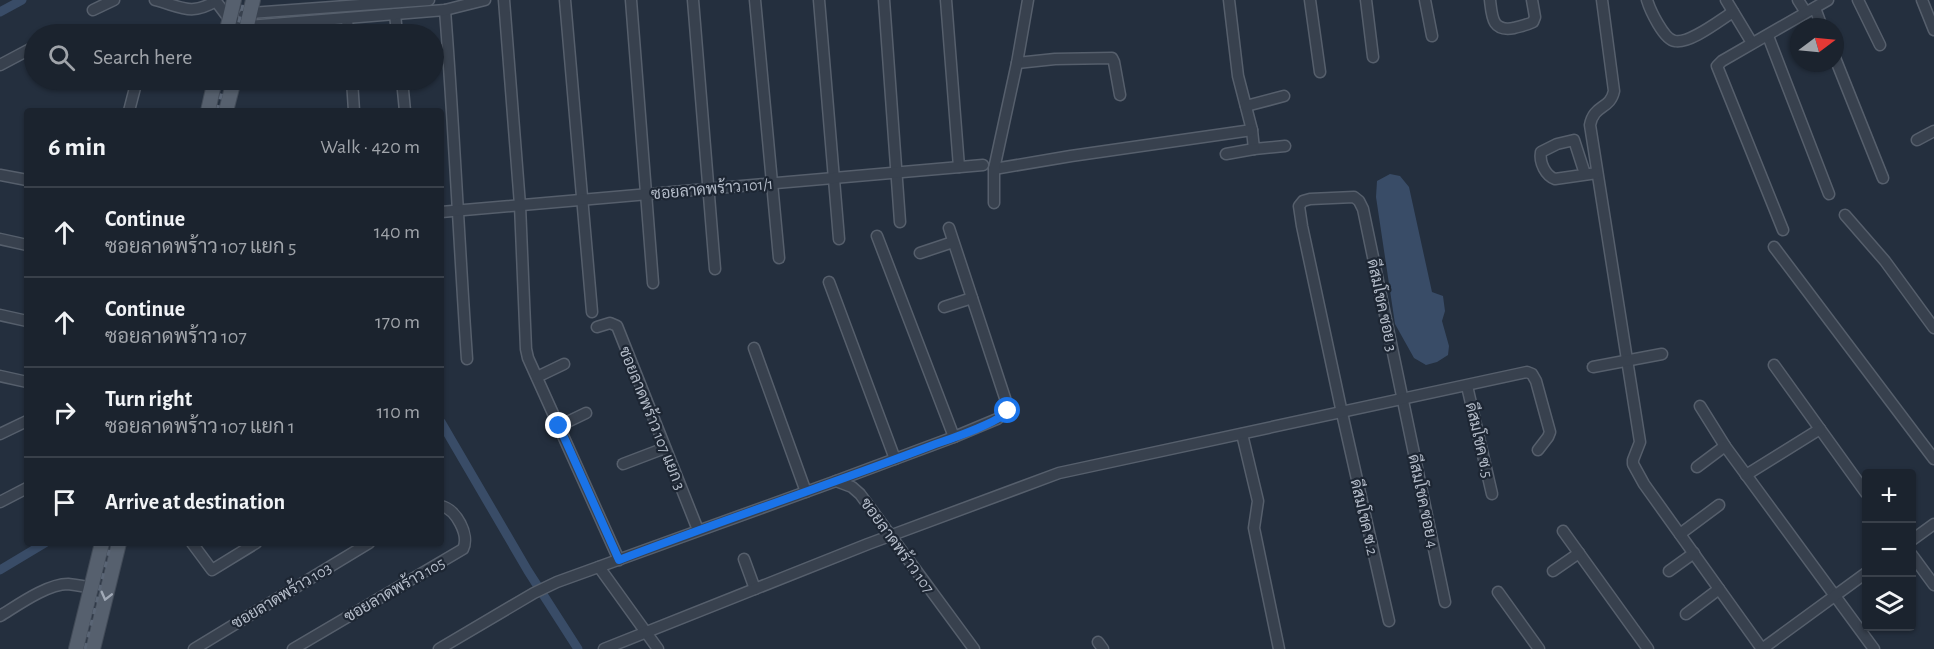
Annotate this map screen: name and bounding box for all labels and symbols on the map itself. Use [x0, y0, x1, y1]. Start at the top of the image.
north arrow [1790, 18, 1844, 72]
street label: ซอยลาดพร้าว 101/1 [650, 173, 774, 202]
street label: ดีสมโชค ซอย 3 [1364, 257, 1404, 353]
street label: ซอยลาดพร้าว 107 แยก 3 [616, 343, 691, 492]
route start [994, 397, 1020, 423]
street label: ดีสมโชค ซ.5 [1463, 400, 1499, 479]
route end [545, 412, 571, 438]
street label: ดีสมโชค ซอย 4 [1405, 452, 1445, 550]
street label: ดีสมโชค ซ.2 [1348, 477, 1384, 557]
street label: ซอยลาดพร้าว 107 [857, 493, 940, 596]
street label: ซอยลาดพร้าว 105 [340, 552, 448, 625]
street label: ซอยลาดพร้าว 103 [227, 557, 334, 632]
one-way arrow [101, 591, 114, 601]

